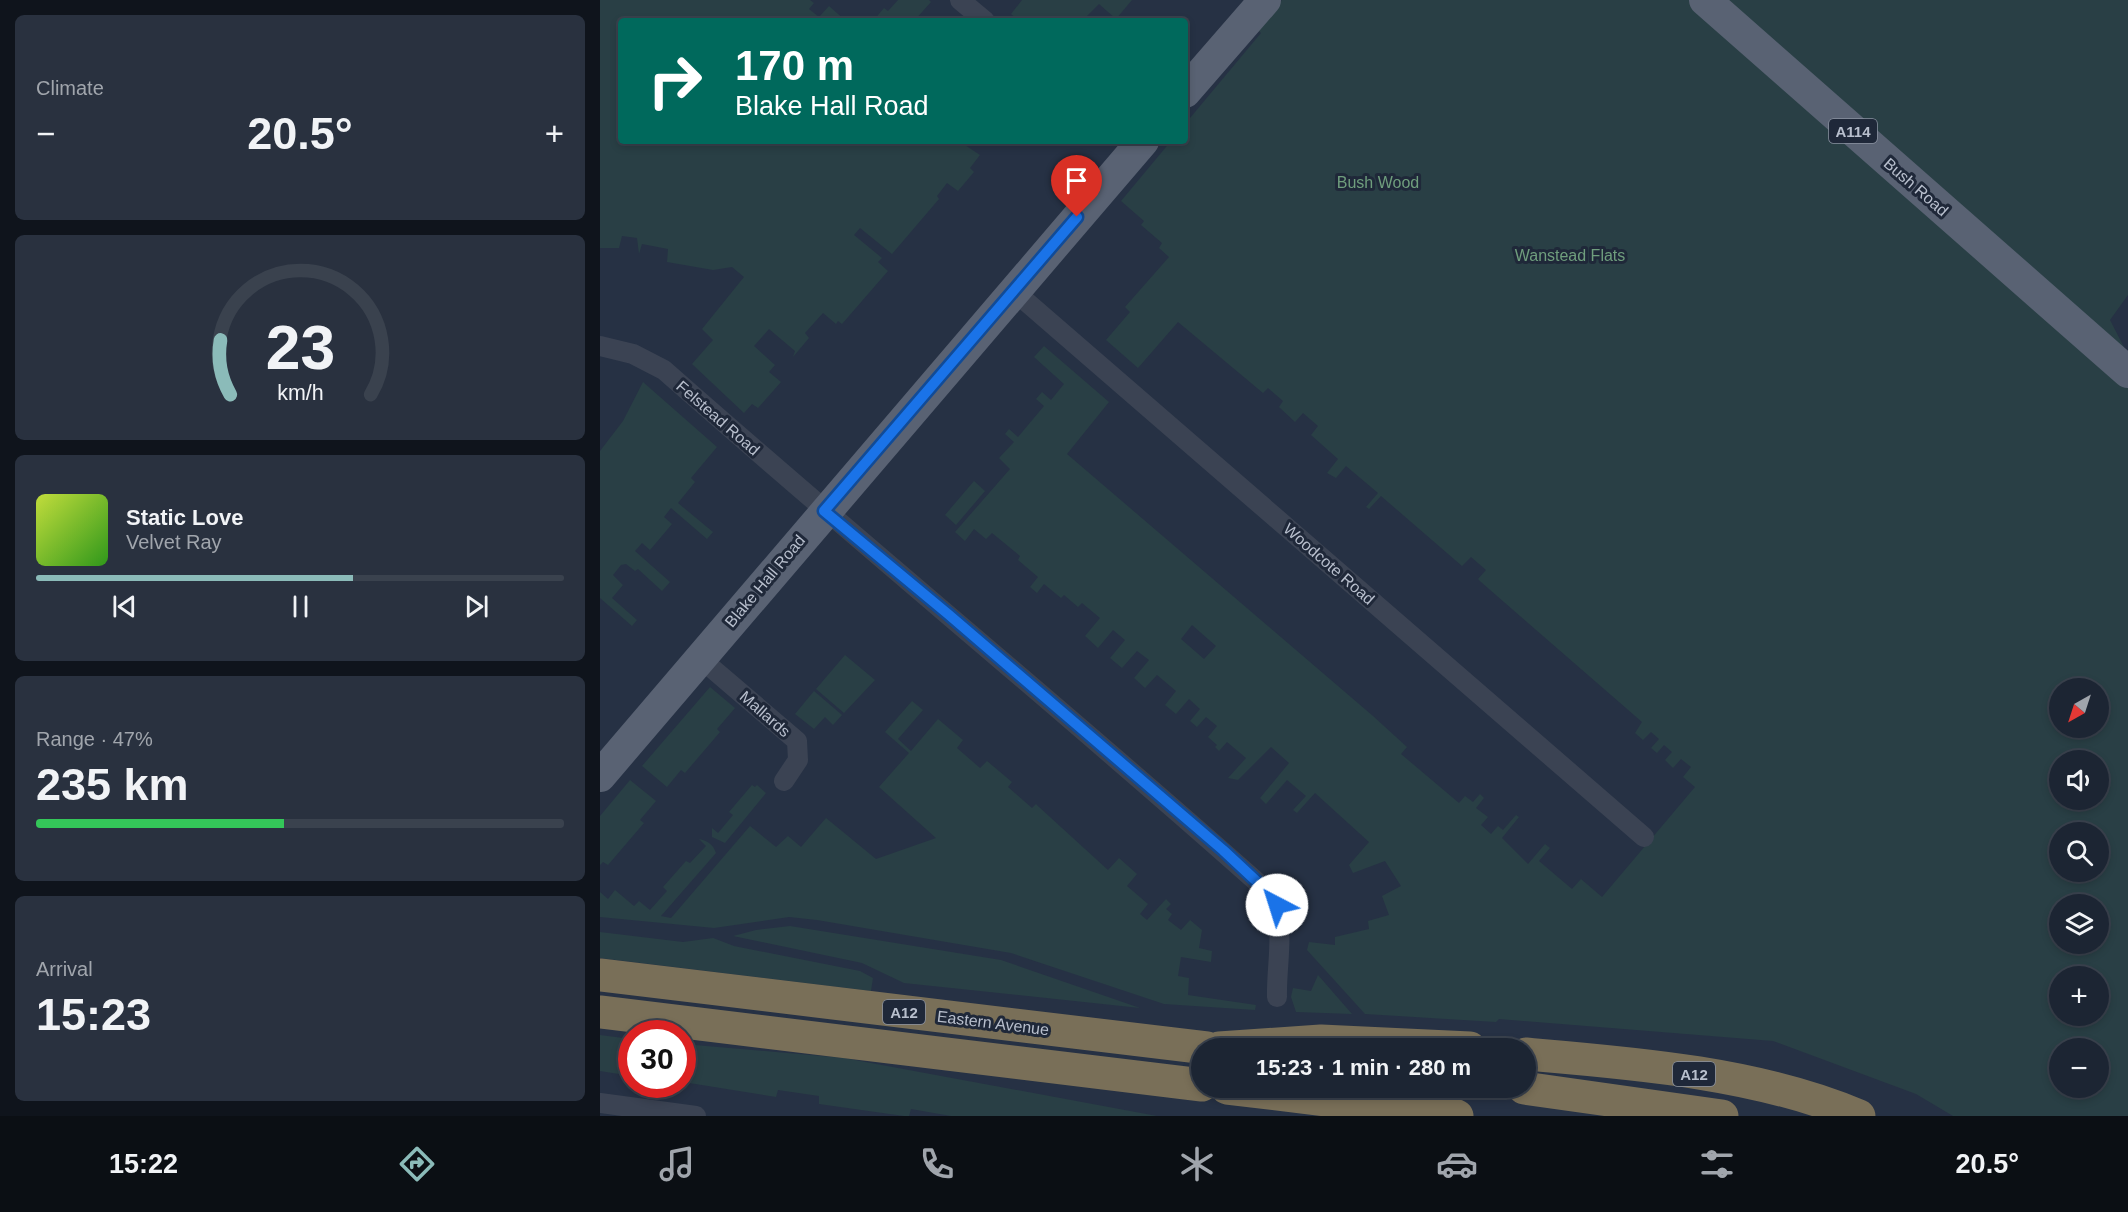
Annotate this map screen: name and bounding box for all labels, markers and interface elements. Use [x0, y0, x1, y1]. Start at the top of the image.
icon: right [636, 42, 714, 120]
text: 170 m [735, 42, 854, 89]
text: Climate [36, 77, 104, 99]
text: Blake Hall Road [735, 91, 929, 121]
text: 20.5° [247, 108, 353, 159]
text: − [36, 115, 55, 152]
text: + [545, 115, 564, 152]
road number: A114 [1829, 119, 1877, 143]
pin [1051, 155, 1102, 217]
street label: Bush Road [1881, 155, 1951, 219]
icon: arrive [1060, 164, 1093, 197]
park label: Bush Wood [1337, 174, 1419, 191]
park label: Wanstead Flats [1515, 247, 1625, 264]
text: 23 [265, 313, 335, 382]
street label: Felstead Road [673, 377, 763, 459]
text: km/h [277, 381, 323, 405]
text: Static Love [126, 505, 243, 530]
street label: Woodcote Road [1280, 520, 1378, 608]
text: Velvet Ray [126, 531, 222, 553]
street label: Blake Hall Road [722, 532, 808, 630]
icon: previous [108, 590, 141, 623]
icon: pause [284, 590, 317, 623]
icon: next [460, 590, 493, 623]
north arrow [2049, 678, 2109, 738]
map controls [2049, 678, 2109, 1098]
street label: Mallards [737, 688, 793, 740]
text: Range · 47% [36, 728, 153, 750]
button: sound [2049, 750, 2109, 810]
text: 235 km [36, 759, 189, 810]
button: search [2049, 822, 2109, 882]
position arrow [1245, 873, 1309, 937]
button: layers [2049, 894, 2109, 954]
text: Arrival [36, 958, 93, 980]
button: + [2049, 966, 2109, 1026]
text: 15:23 [36, 989, 151, 1040]
road number: A12 [883, 1000, 925, 1024]
street label: Eastern Avenue [936, 1008, 1050, 1038]
speed limit sign: 30 [618, 1020, 696, 1098]
button: − [2049, 1038, 2109, 1098]
text: 15:23 · 1 min · 280 m [1256, 1055, 1471, 1080]
road number: A12 [1673, 1062, 1715, 1086]
icon: directions [396, 1143, 438, 1185]
icon: music [656, 1143, 698, 1185]
icon: phone [916, 1143, 958, 1185]
icon: climate [1176, 1143, 1218, 1185]
icon: car [1436, 1143, 1478, 1185]
icon: filters [1696, 1143, 1738, 1185]
text: 15:22 [109, 1149, 178, 1179]
text: 20.5° [1956, 1149, 2019, 1179]

